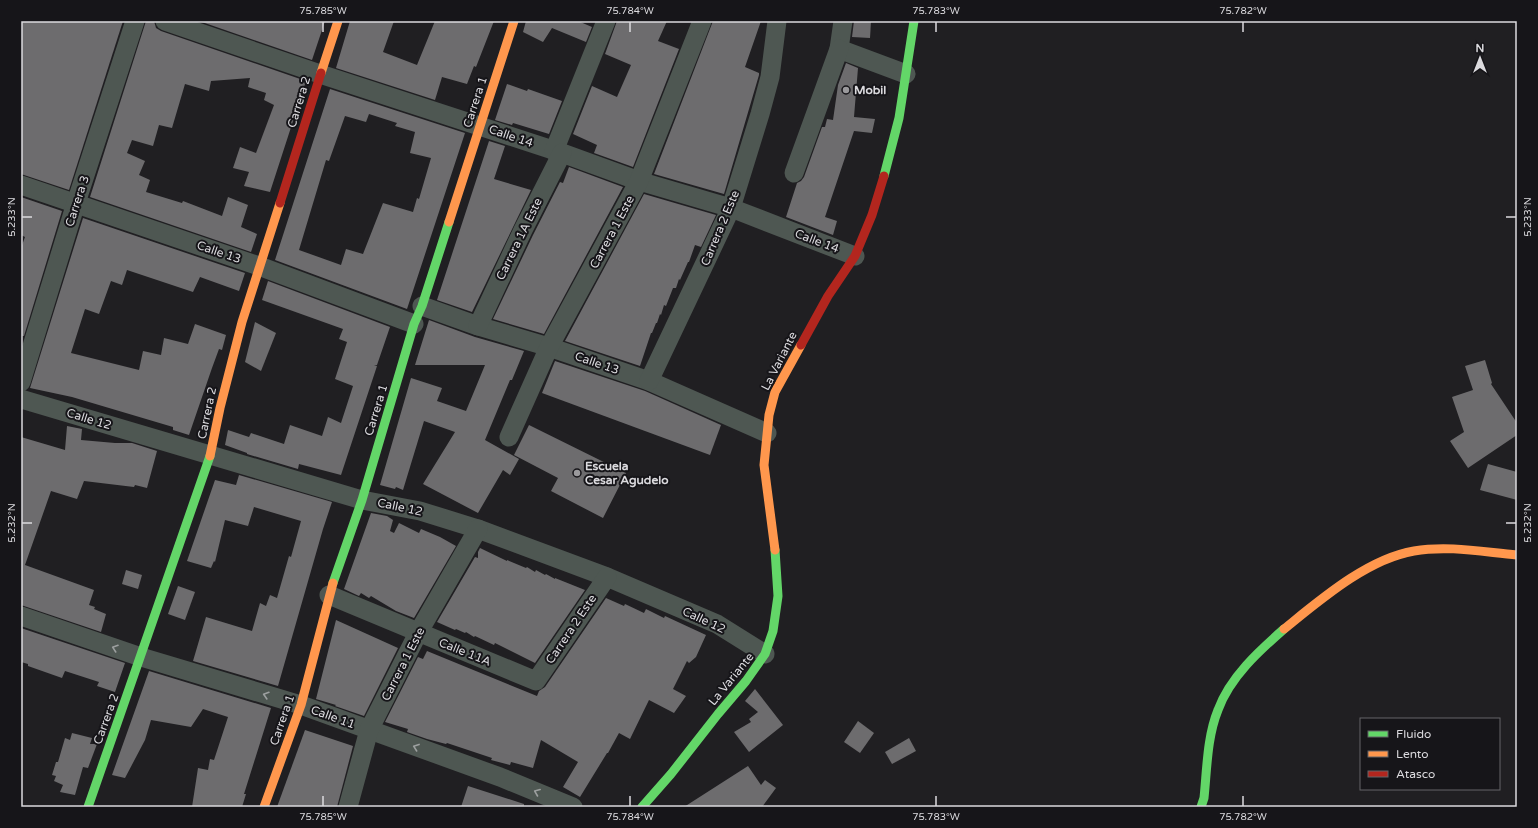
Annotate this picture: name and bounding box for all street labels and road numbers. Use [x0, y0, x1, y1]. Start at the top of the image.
street label: Carrera 2 [285, 75, 313, 129]
street label: Carrera 1 [460, 75, 490, 129]
street label: Calle 14 [487, 122, 535, 150]
street label: Carrera 3 [62, 174, 92, 228]
street label: Carrera 2 Este [698, 188, 742, 268]
street label: Carrera 1 Este [587, 193, 637, 271]
street label: Carrera 1A Este [493, 196, 545, 282]
street label: Calle 14 [793, 226, 841, 256]
street label: Calle 13 [195, 238, 243, 266]
street label: La Variante [758, 329, 800, 393]
street label: Calle 13 [573, 349, 621, 377]
street label: Carrera 1 [362, 383, 390, 437]
street label: Carrera 2 [195, 386, 219, 440]
street label: Calle 12 [65, 406, 113, 432]
street label: Calle 12 [376, 495, 424, 519]
street label: Carrera 2 Este [543, 592, 599, 666]
street label: Calle 12 [680, 604, 728, 636]
street label: Carrera 1 Este [378, 625, 428, 703]
street label: Calle 11A [437, 635, 493, 669]
street label: La Variante [705, 650, 757, 708]
street label: Carrera 2 [90, 692, 122, 746]
street label: Carrera 1 [267, 693, 297, 747]
street label: Calle 11 [309, 703, 357, 731]

